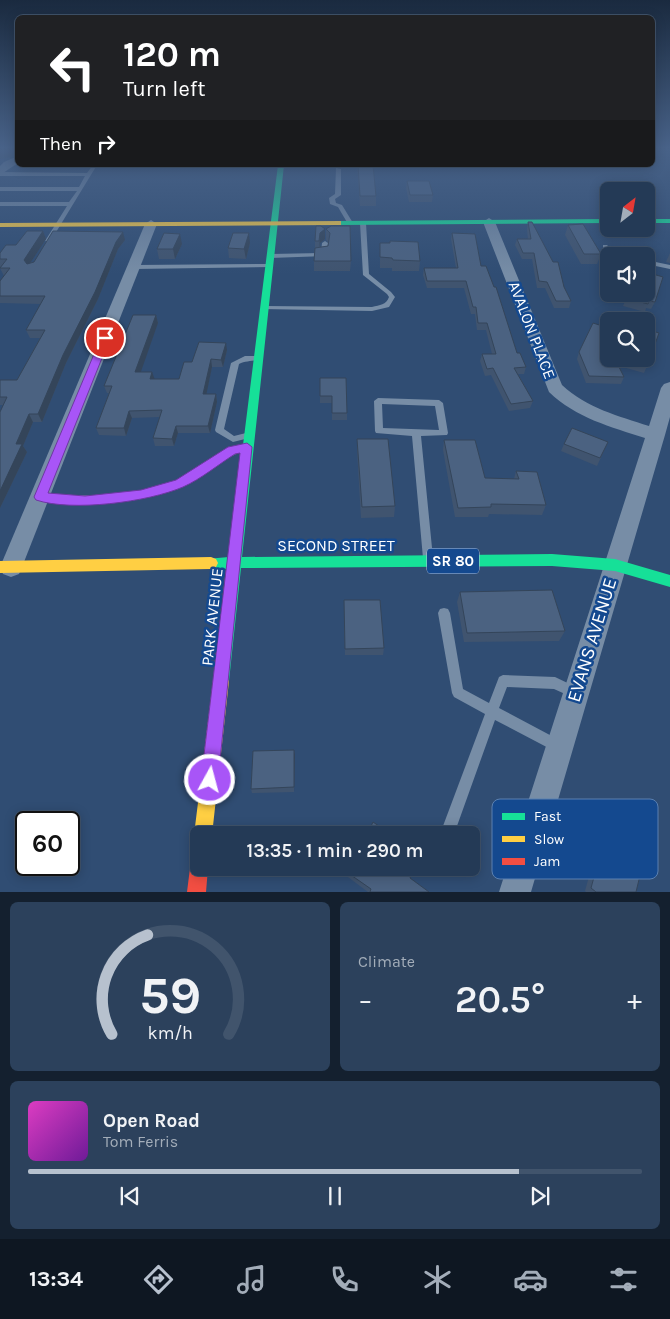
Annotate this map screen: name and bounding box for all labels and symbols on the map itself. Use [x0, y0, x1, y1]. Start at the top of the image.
north arrow [600, 182, 655, 238]
street label: AVALON PLACE [505, 278, 559, 382]
pin [84, 317, 126, 359]
street label: SECOND STREET [277, 536, 395, 555]
road number: SR 80 [427, 548, 479, 574]
street label: PARK AVENUE [197, 567, 227, 667]
street label: EVANS AVENUE [563, 575, 621, 705]
position arrow [183, 753, 235, 805]
legend [492, 799, 658, 879]
text: Fast [534, 808, 561, 825]
speed limit sign: 60 [15, 811, 80, 876]
text: Slow [534, 831, 564, 848]
text: Jam [534, 853, 560, 870]

